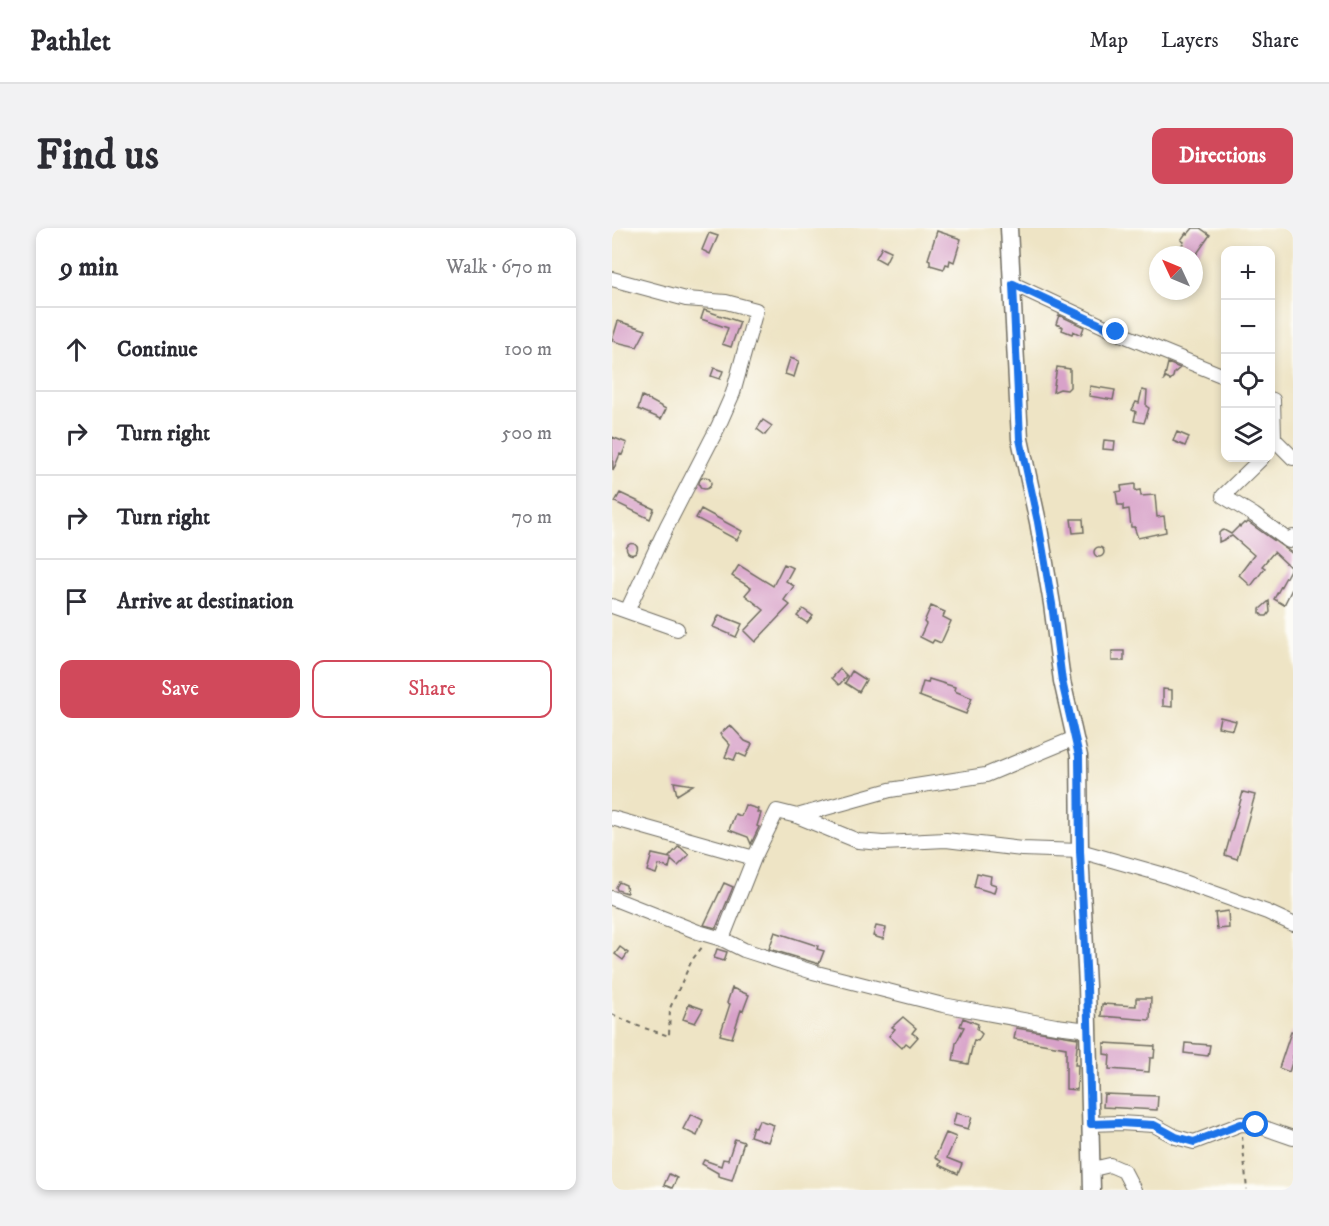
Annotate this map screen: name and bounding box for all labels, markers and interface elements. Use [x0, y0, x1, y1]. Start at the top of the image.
text: Pathlet [30, 24, 111, 59]
text: Map [1089, 28, 1128, 54]
text: Layers [1161, 28, 1219, 54]
text: Share [1252, 28, 1299, 54]
button: Directions [1152, 128, 1293, 184]
text: Find us [36, 130, 159, 182]
north arrow [1149, 246, 1203, 300]
map controls [1221, 246, 1275, 462]
button: + [1221, 246, 1275, 300]
text: 9 min [60, 251, 118, 284]
text: Walk · 670 m [446, 255, 552, 280]
button: − [1221, 300, 1275, 354]
route end [1102, 318, 1128, 344]
icon: ahead [60, 333, 93, 366]
text: Continue [117, 336, 198, 363]
text: 100 m [504, 337, 552, 362]
button: locate [1221, 354, 1275, 408]
button: layers [1221, 408, 1275, 462]
icon: right [60, 417, 93, 450]
text: Turn right [117, 420, 210, 447]
text: 500 m [501, 421, 552, 446]
icon: right [60, 501, 93, 534]
text: Turn right [117, 504, 210, 531]
text: 70 m [511, 505, 552, 530]
icon: arrive [60, 585, 93, 618]
text: Arrive at destination [117, 588, 294, 615]
button: Save [60, 660, 300, 718]
button: Share [312, 660, 552, 718]
route start [1242, 1111, 1268, 1137]

